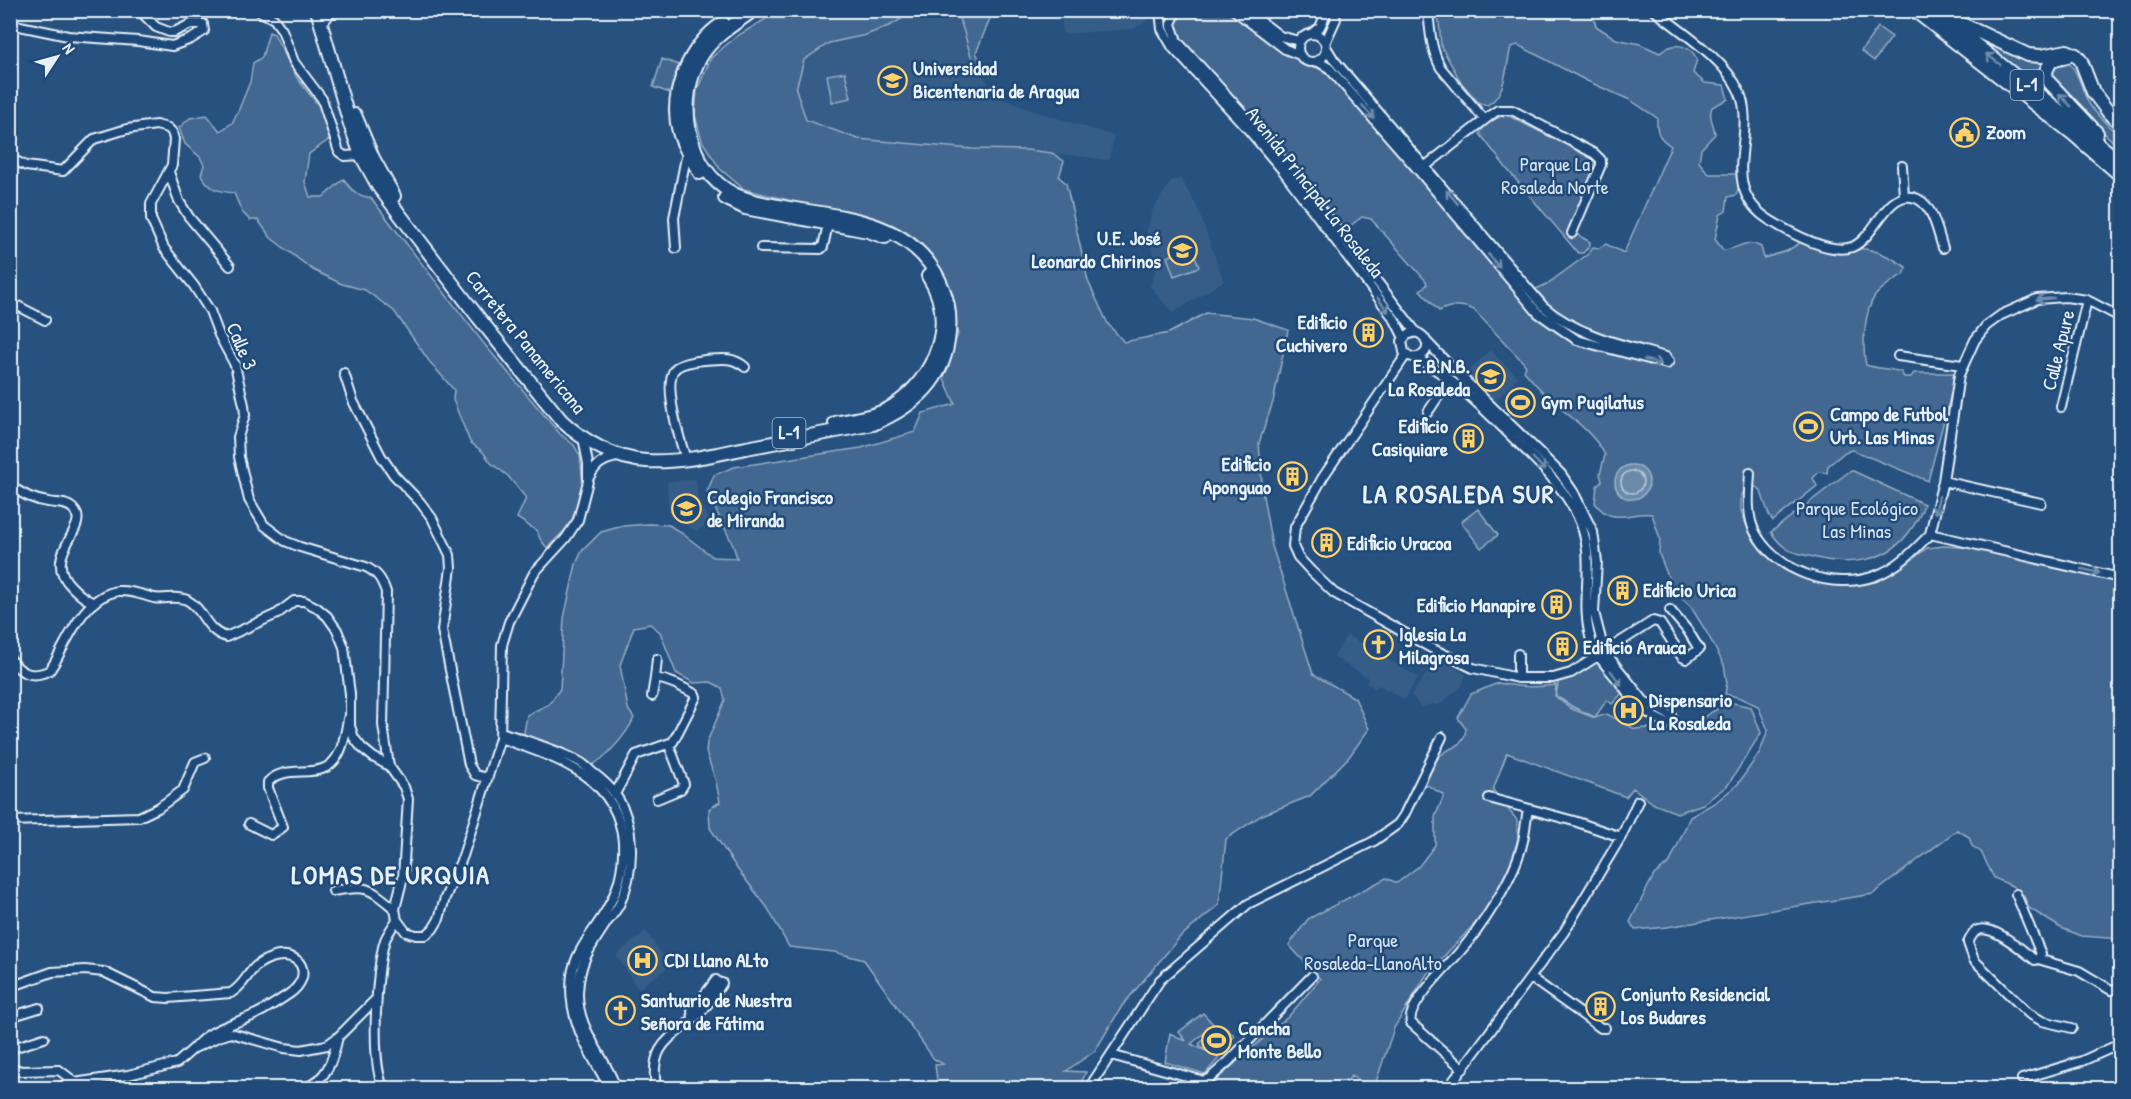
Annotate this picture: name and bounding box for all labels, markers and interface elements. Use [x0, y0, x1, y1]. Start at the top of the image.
north arrow [27, 27, 87, 87]
text: N [58, 38, 81, 58]
one-way arrow [1986, 52, 2002, 65]
place label: Universidad Bicentenaria de Aragua [913, 54, 1079, 105]
school or university icon: Universidad Bicentenaria de Aragua [876, 64, 908, 96]
road number: L-1 [2010, 70, 2044, 100]
one-way arrow [2058, 93, 2072, 108]
street label: Avenida Principal La Rosaleda [1240, 100, 1391, 283]
one-way arrow [1361, 104, 1375, 119]
public building icon: Zoom [1949, 116, 1981, 148]
place label: Zoom [1986, 118, 2026, 145]
park label: Parque La Rosaleda Norte [1501, 150, 1609, 200]
one-way arrow [1445, 189, 1458, 205]
place label: U.E. José Leonardo Chirinos [1032, 224, 1161, 274]
school or university icon: U.E. José Leonardo Chirinos [1166, 234, 1198, 266]
one-way arrow [1487, 253, 1501, 268]
street label: Carretera Panamericana [460, 264, 593, 419]
one-way arrow [2036, 294, 2056, 305]
one-way arrow [1377, 297, 1390, 313]
street label: Calle Apure [2035, 307, 2081, 393]
place label: Edificio Cuchivero [1276, 308, 1347, 358]
building icon: Edificio Cuchivero [1352, 317, 1384, 349]
street label: Calle 3 [220, 318, 264, 374]
place label: E.B.N.B. La Rosaleda [1389, 352, 1470, 402]
one-way arrow [1643, 356, 1662, 368]
school or university icon: E.B.N.B. La Rosaleda [1475, 361, 1507, 393]
sports icon: Gym Pugilatus [1504, 386, 1536, 418]
place label: Gym Pugilatus [1541, 388, 1644, 416]
place label: Campo de Futbol Urb. Las Minas [1830, 400, 1949, 450]
sports icon: Campo de Futbol Urb. Las Minas [1793, 410, 1825, 442]
place label: Edificio Casiquiare [1372, 412, 1448, 463]
road number: L-1 [772, 418, 806, 448]
building icon: Edificio Casiquiare [1453, 422, 1485, 454]
place label: Edificio Aponguao [1203, 450, 1271, 501]
one-way arrow [1532, 457, 1547, 472]
building icon: Edificio Aponguao [1276, 460, 1308, 492]
district label: LA ROSALEDA SUR [1363, 476, 1555, 511]
place label: Colegio Francisco de Miranda [707, 483, 833, 533]
school or university icon: Colegio Francisco de Miranda [670, 493, 702, 525]
park label: Parque Ecológico Las Minas [1796, 494, 1918, 544]
one-way arrow [1931, 495, 1943, 514]
building icon: Edificio Uracoa [1310, 527, 1342, 559]
place label: Edificio Uracoa [1347, 529, 1451, 556]
one-way arrow [2081, 565, 2100, 577]
building icon: Edificio Urica [1606, 574, 1638, 606]
place label: Edificio Urica [1643, 576, 1736, 603]
building icon: Edificio Manapire [1541, 589, 1573, 621]
place label: Edificio Manapire [1417, 591, 1536, 619]
place label: Iglesia La Milagrosa [1399, 620, 1469, 671]
church icon: Iglesia La Milagrosa [1362, 629, 1394, 661]
building icon: Edificio Arauca [1546, 631, 1578, 663]
place label: Edificio Arauca [1583, 633, 1686, 660]
one-way arrow [1610, 669, 1623, 685]
place label: Dispensario La Rosaleda [1649, 686, 1732, 736]
hospital icon: Dispensario La Rosaleda [1612, 695, 1644, 727]
district label: LOMAS DE URQUIA [292, 857, 490, 892]
park label: Parque Rosaleda-LlanoAlto [1304, 926, 1442, 976]
hospital icon: CDI Llano ALto [627, 944, 659, 976]
place label: CDI Llano ALto [664, 946, 768, 973]
place label: Conjunto Residencial Los Budares [1621, 980, 1770, 1030]
place label: Santuario de Nuestra Señora de Fátima [641, 986, 792, 1036]
building icon: Conjunto Residencial Los Budares [1584, 990, 1616, 1022]
church icon: Santuario de Nuestra Señora de Fátima [604, 995, 636, 1027]
place label: Cancha Monte Bello [1238, 1014, 1321, 1064]
sports icon: Cancha Monte Bello [1201, 1024, 1233, 1056]

